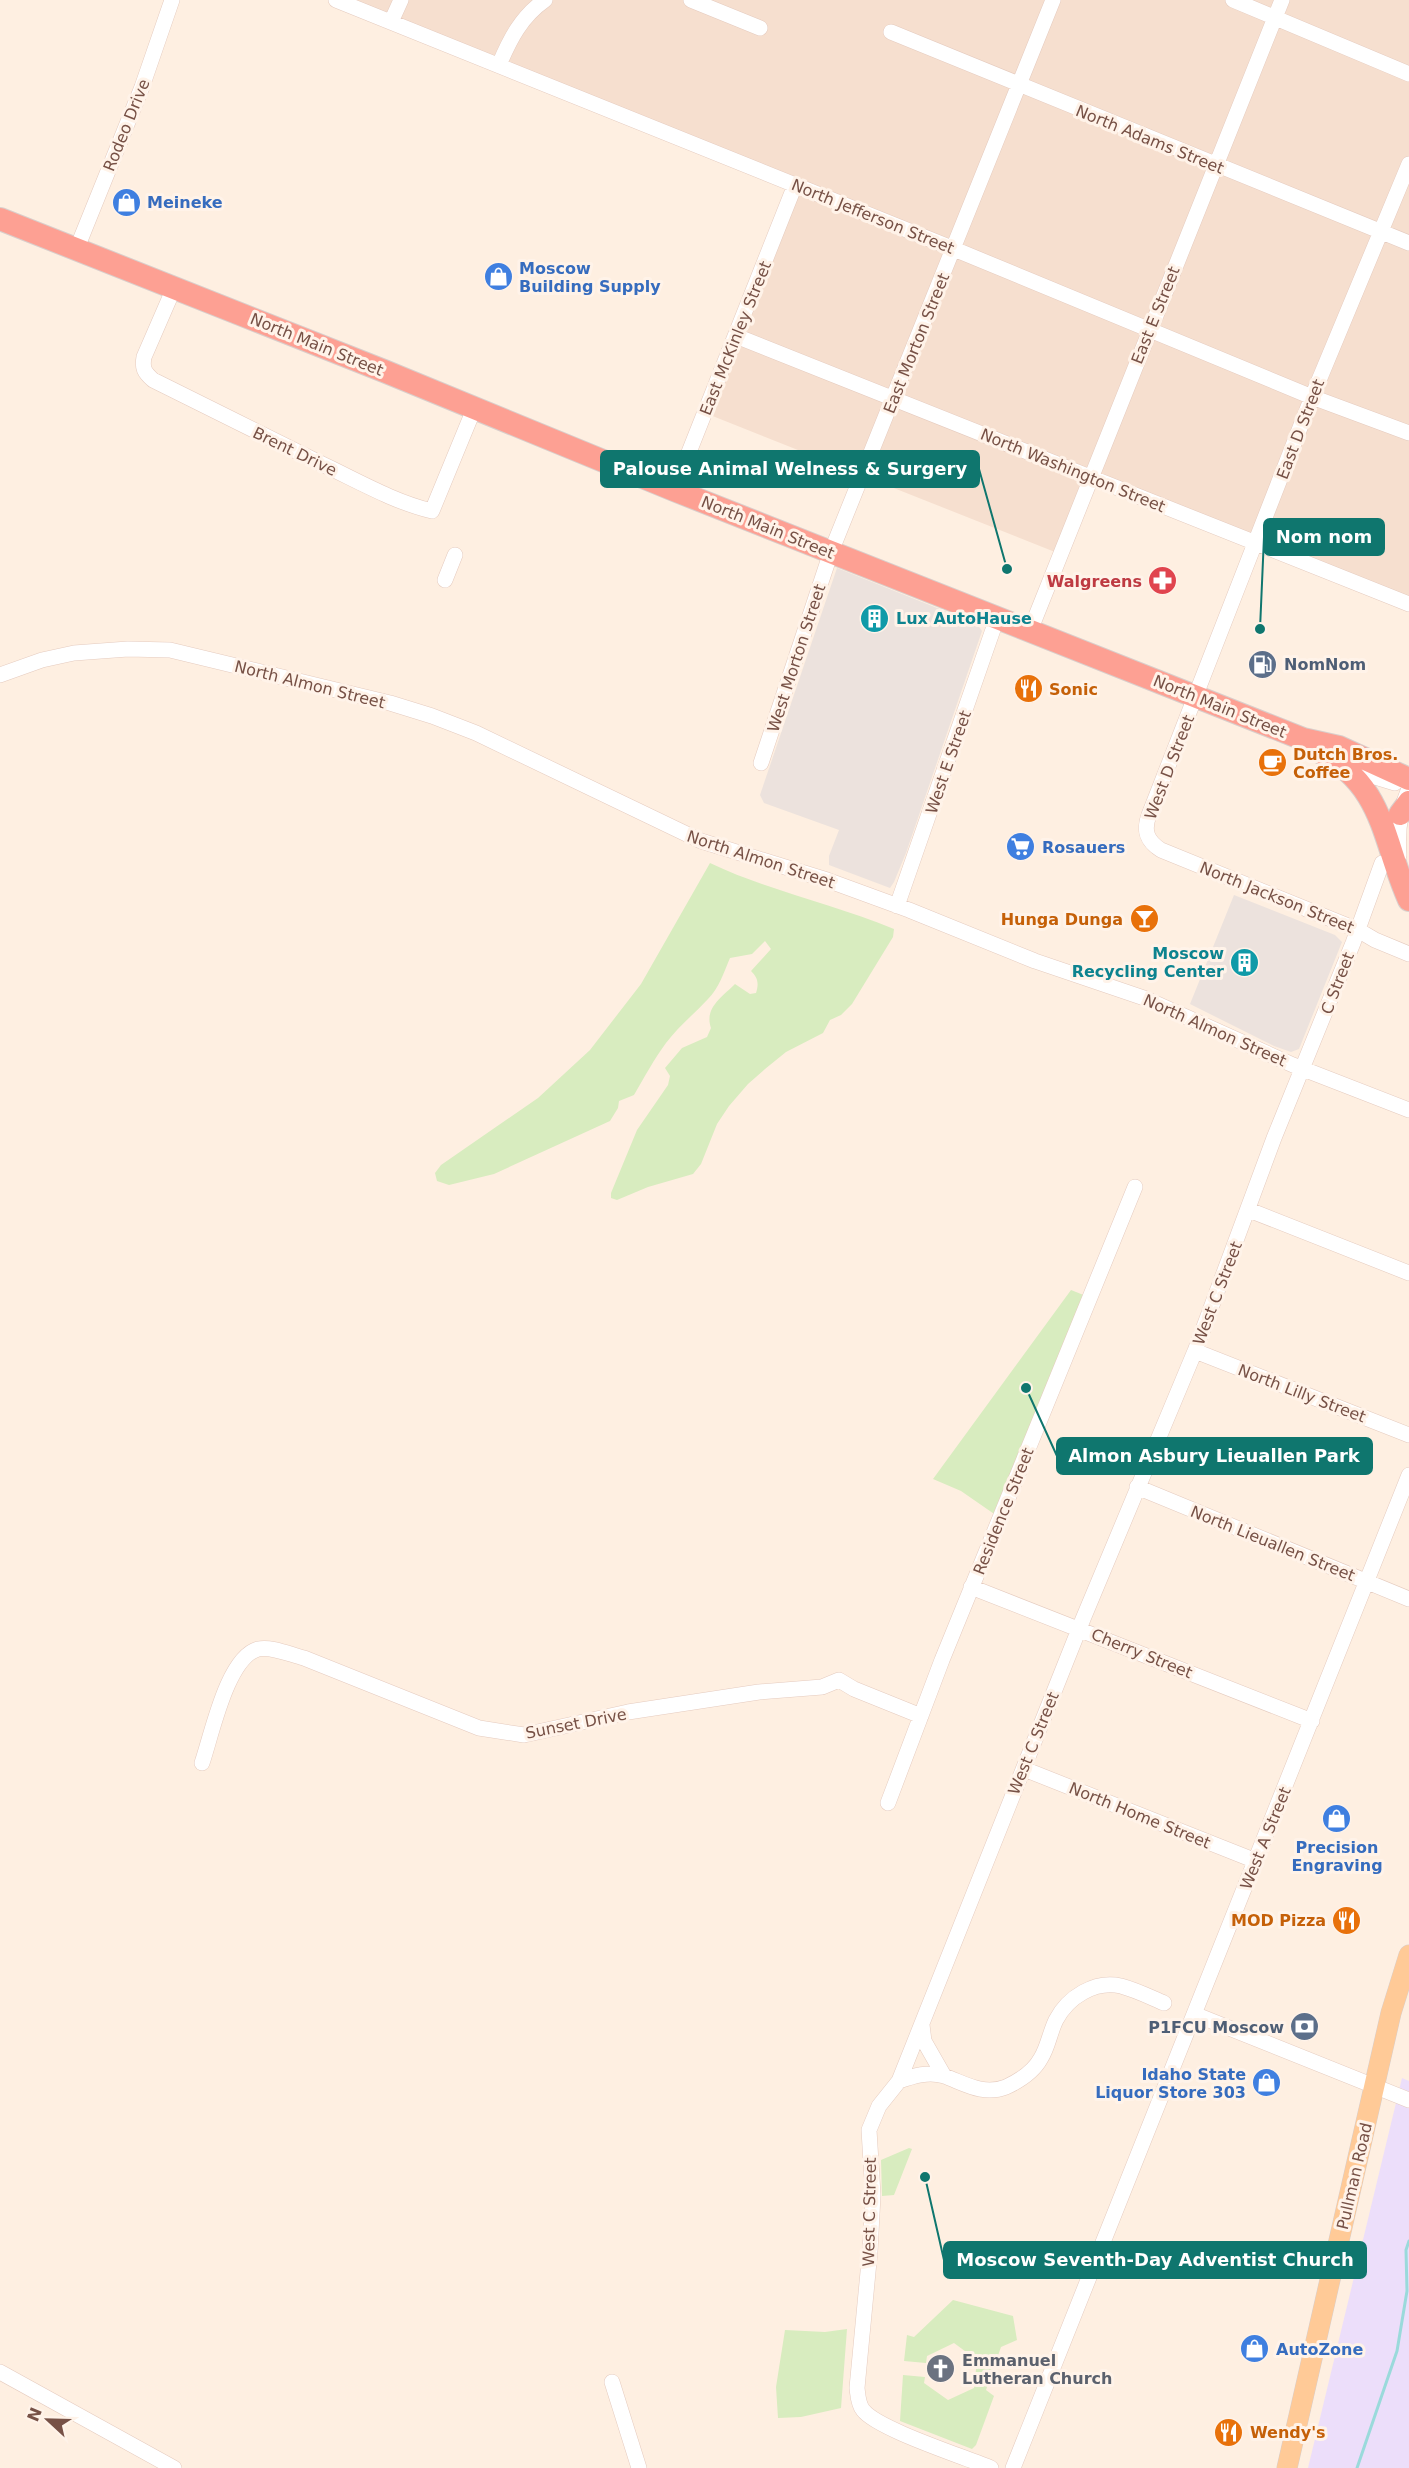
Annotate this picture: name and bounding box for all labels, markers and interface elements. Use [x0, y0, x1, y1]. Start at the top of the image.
street label: Rodeo Drive [99, 76, 154, 174]
street label: North Adams Street [1073, 101, 1227, 178]
street label: North Jefferson Street [789, 175, 957, 258]
shop icon: Meineke [110, 186, 142, 218]
place label: Meineke [147, 193, 223, 212]
street label: East McKinley Street [696, 258, 775, 418]
place label: Moscow Building Supply [519, 259, 661, 296]
shop icon: Moscow Building Supply [482, 261, 514, 293]
street label: East E Street [1127, 264, 1184, 367]
street label: East Morton Street [880, 270, 953, 416]
street label: North Main Street [248, 309, 386, 380]
street label: East D Street [1273, 376, 1328, 482]
street label: Brent Drive [250, 423, 340, 480]
street label: North Washington Street [978, 425, 1168, 516]
callout: Palouse Animal Welness & Surgery [601, 451, 979, 487]
text: Palouse Animal Welness & Surgery [613, 458, 967, 479]
street label: North Main Street [699, 492, 837, 563]
callout: Nom nom [1264, 519, 1384, 555]
text: Nom nom [1276, 526, 1372, 547]
pharmacy icon: Walgreens [1147, 565, 1179, 597]
place label: Walgreens [1047, 572, 1142, 591]
street label: West Morton Street [764, 582, 829, 735]
building icon: Lux AutoHause [859, 602, 891, 634]
place label: Lux AutoHause [896, 609, 1032, 628]
fuel station icon: NomNom [1247, 648, 1279, 680]
place label: NomNom [1284, 655, 1366, 674]
street label: North Almon Street [233, 657, 387, 712]
street label: North Main Street [1151, 671, 1289, 742]
restaurant icon: Sonic [1012, 673, 1044, 705]
place label: Sonic [1049, 680, 1098, 699]
street label: West E Street [922, 708, 975, 816]
street label: West D Street [1141, 712, 1198, 822]
place label: Dutch Bros. Coffee [1293, 745, 1398, 782]
cafe icon: Dutch Bros. Coffee [1256, 747, 1288, 779]
street label: North Almon Street [684, 827, 837, 892]
supermarket icon: Rosauers [1005, 831, 1037, 863]
place label: Rosauers [1042, 838, 1125, 857]
street label: North Jackson Street [1197, 858, 1357, 937]
bar icon: Hunga Dunga [1128, 903, 1160, 935]
place label: Hunga Dunga [1001, 910, 1123, 929]
place label: Moscow Recycling Center [1072, 944, 1224, 981]
building icon: Moscow Recycling Center [1229, 946, 1261, 978]
street label: C Street [1317, 949, 1358, 1017]
street label: North Almon Street [1140, 990, 1289, 1071]
street label: West C Street [1189, 1239, 1246, 1348]
street label: North Lilly Street [1235, 1360, 1368, 1427]
callout: Almon Asbury Lieuallen Park [1057, 1438, 1372, 1474]
street label: Residence Street [969, 1445, 1038, 1578]
text: Almon Asbury Lieuallen Park [1068, 1445, 1361, 1466]
street label: North Lieuallen Street [1188, 1502, 1358, 1585]
street label: Cherry Street [1089, 1625, 1195, 1682]
street label: West C Street [1004, 1689, 1063, 1797]
street label: Sunset Drive [524, 1704, 628, 1743]
street label: North Home Street [1066, 1778, 1213, 1853]
street label: West A Street [1236, 1784, 1295, 1892]
shop icon: Precision Engraving [1321, 1803, 1353, 1835]
place label: Precision Engraving [1291, 1838, 1383, 1875]
restaurant icon: MOD Pizza [1331, 1904, 1363, 1936]
place label: MOD Pizza [1231, 1911, 1326, 1930]
bank icon: P1FCU Moscow [1289, 2011, 1321, 2043]
place label: P1FCU Moscow [1148, 2018, 1284, 2037]
place label: Idaho State Liquor Store 303 [1095, 2065, 1246, 2102]
shop icon: Idaho State Liquor Store 303 [1251, 2067, 1283, 2099]
street label: Pullman Road [1333, 2121, 1376, 2231]
street label: West C Street [859, 2157, 880, 2267]
callout: Moscow Seventh-Day Adventist Church [944, 2242, 1366, 2278]
text: Moscow Seventh-Day Adventist Church [956, 2249, 1354, 2270]
shop icon: AutoZone [1239, 2333, 1271, 2365]
place label: AutoZone [1276, 2340, 1363, 2359]
place label: Emmanuel Lutheran Church [962, 2351, 1112, 2388]
church icon: Emmanuel Lutheran Church [925, 2353, 957, 2385]
north arrow [18, 2390, 78, 2450]
text: N [23, 2405, 46, 2424]
restaurant icon: Wendy's [1213, 2416, 1245, 2448]
place label: Wendy's [1250, 2423, 1326, 2442]

